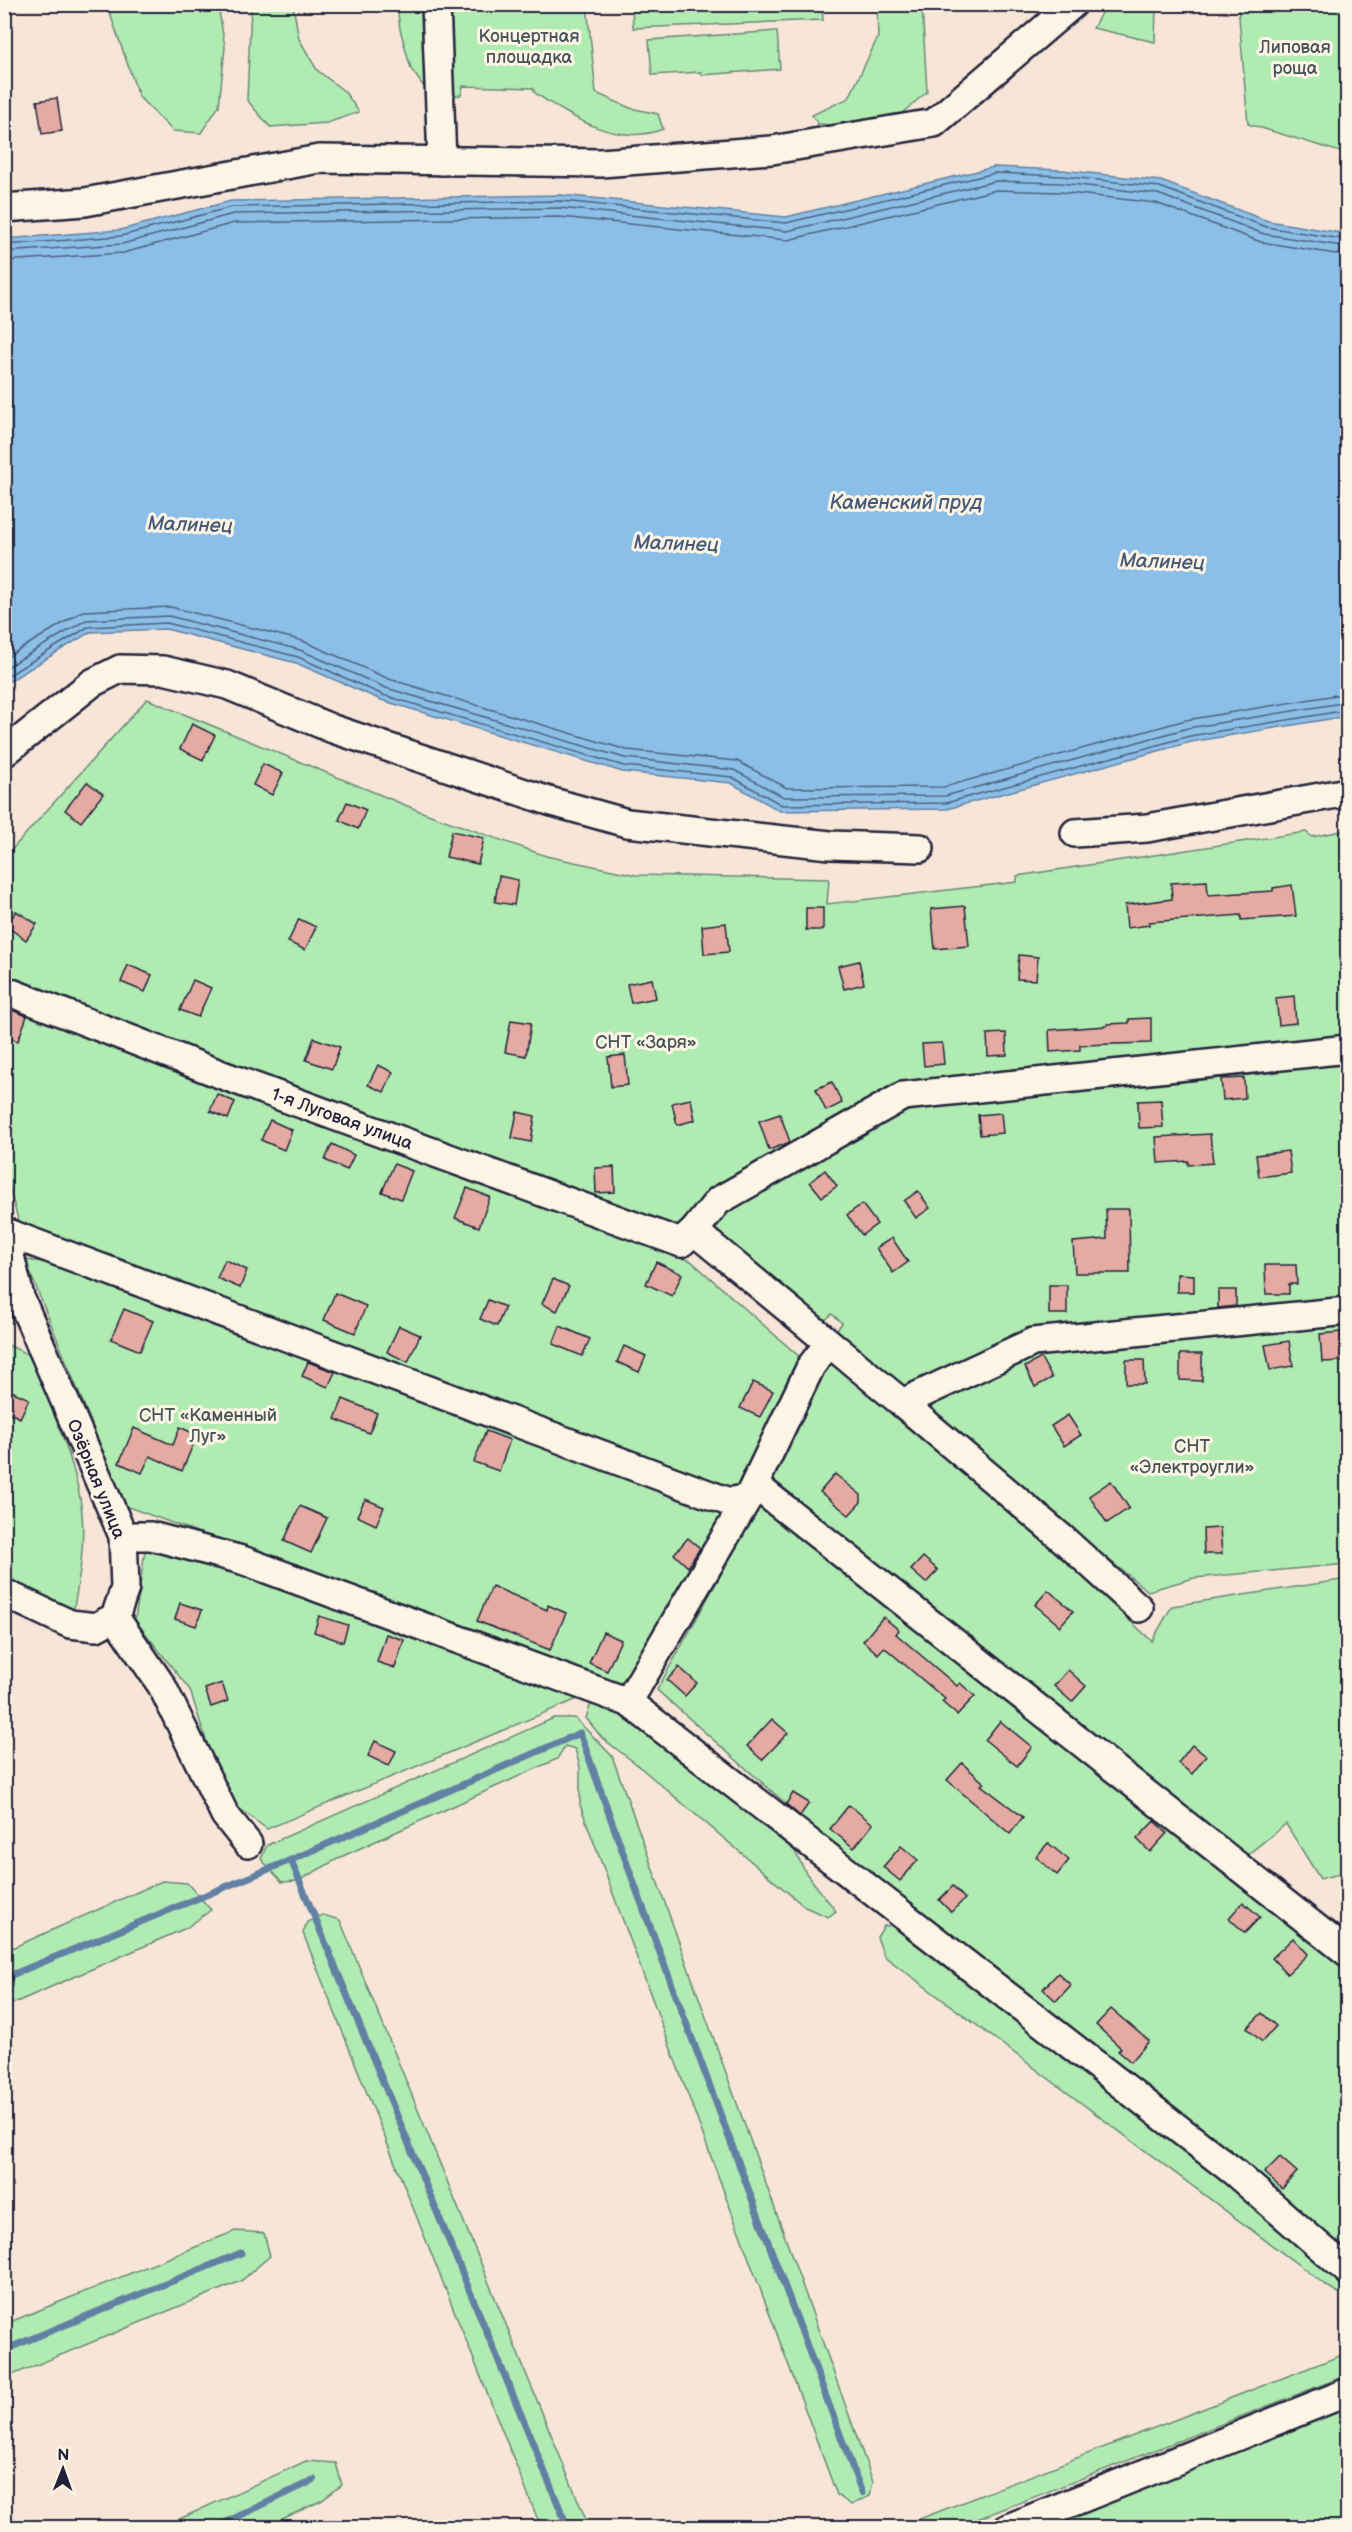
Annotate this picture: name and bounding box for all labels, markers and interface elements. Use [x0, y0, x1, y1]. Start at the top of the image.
park label: Концертная площадка [479, 26, 579, 68]
park label: Липовая роща [1258, 37, 1331, 79]
water label: Каменский пруд [829, 491, 983, 515]
water label: Малинец [147, 512, 233, 538]
water label: Малинец [633, 531, 719, 557]
water label: Малинец [1119, 549, 1205, 575]
park label: СНТ «Заря» [595, 1032, 697, 1053]
street label: 1-я Луговая улица [268, 1084, 416, 1154]
park label: СНТ «Каменный Луг» [139, 1405, 277, 1447]
street label: Озёрная улица [62, 1416, 130, 1542]
park label: СНТ «Электроугли» [1129, 1436, 1255, 1478]
north arrow [33, 2439, 93, 2499]
text: N [57, 2446, 69, 2465]

